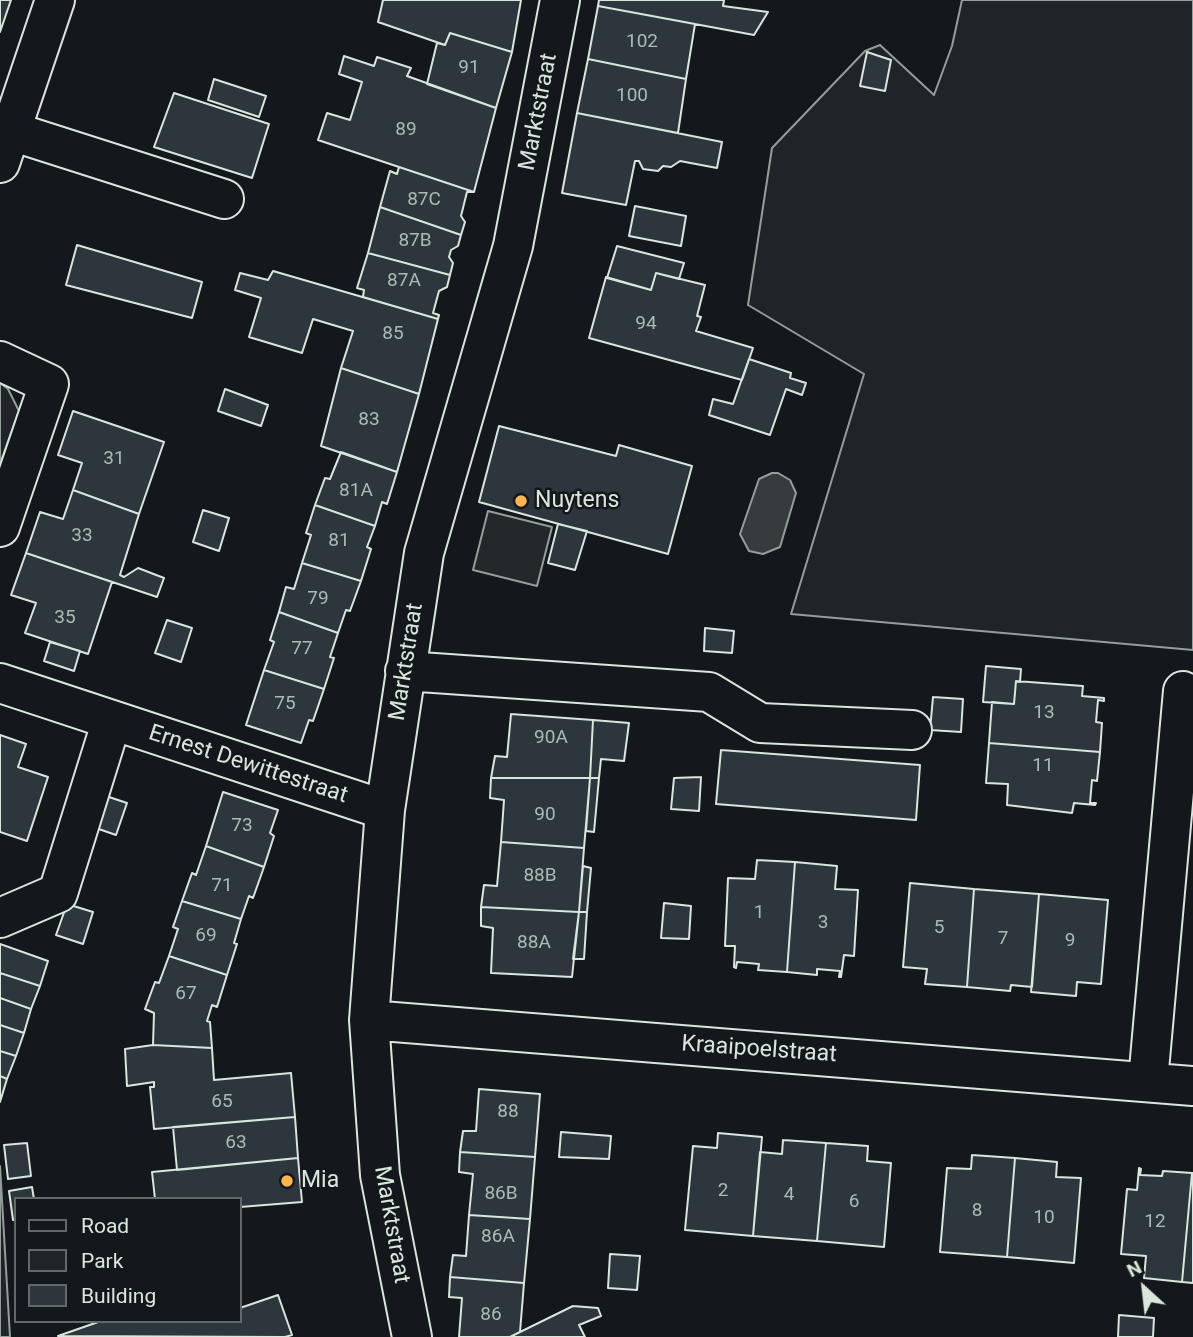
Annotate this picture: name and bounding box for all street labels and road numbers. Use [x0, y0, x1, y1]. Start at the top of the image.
street label: Marktstraat [514, 51, 564, 173]
street label: Marktstraat [384, 601, 430, 723]
street label: Ernest Dewittestraat [145, 720, 351, 810]
street label: Kraaipoelstraat [680, 1031, 838, 1069]
street label: Marktstraat [367, 1164, 415, 1286]

